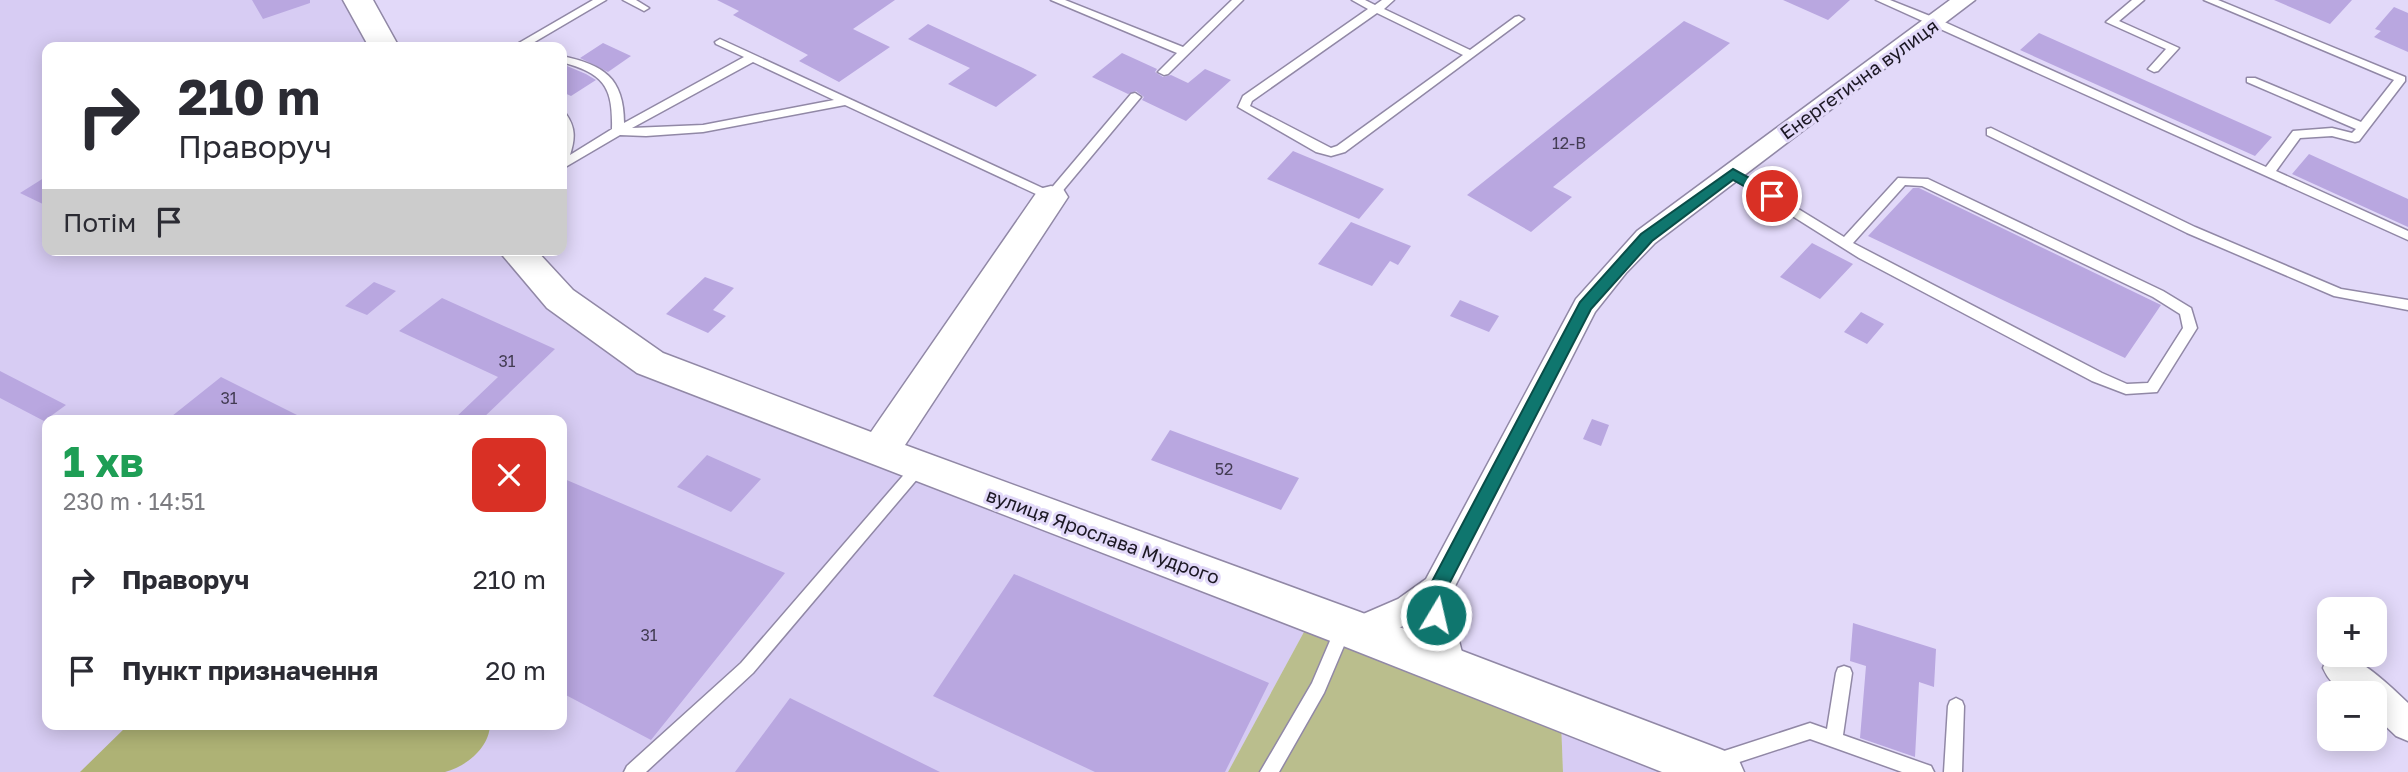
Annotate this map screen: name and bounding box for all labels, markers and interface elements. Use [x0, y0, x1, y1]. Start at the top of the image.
street label: Енергетична вулиця [1775, 13, 1942, 144]
text: 210 m [178, 67, 320, 126]
icon: right [63, 70, 154, 161]
text: Праворуч [178, 127, 332, 165]
house number: 12-В [1552, 133, 1586, 153]
pin [1742, 166, 1802, 226]
icon: arrive [1753, 177, 1791, 215]
icon: arrive [150, 203, 188, 241]
text: Потім [63, 207, 136, 238]
house number: 31 [498, 351, 516, 371]
house number: 31 [220, 388, 238, 408]
text: 1 хв [63, 436, 144, 486]
button: close [472, 438, 546, 512]
house number: 52 [1215, 459, 1233, 479]
street label: вулиця Ярослава Мудрого [983, 483, 1223, 588]
text: 230 m · 14:51 [63, 487, 205, 515]
icon: right [63, 561, 101, 599]
text: Праворуч [122, 564, 250, 595]
text: 210 m [473, 564, 546, 595]
position arrow [1399, 578, 1473, 652]
map controls [2317, 597, 2387, 751]
button: + [2317, 597, 2387, 667]
house number: 31 [640, 625, 658, 645]
icon: arrive [63, 652, 101, 690]
text: Пункт призначення [122, 655, 378, 686]
text: 20 m [485, 655, 546, 686]
button: − [2317, 681, 2387, 751]

